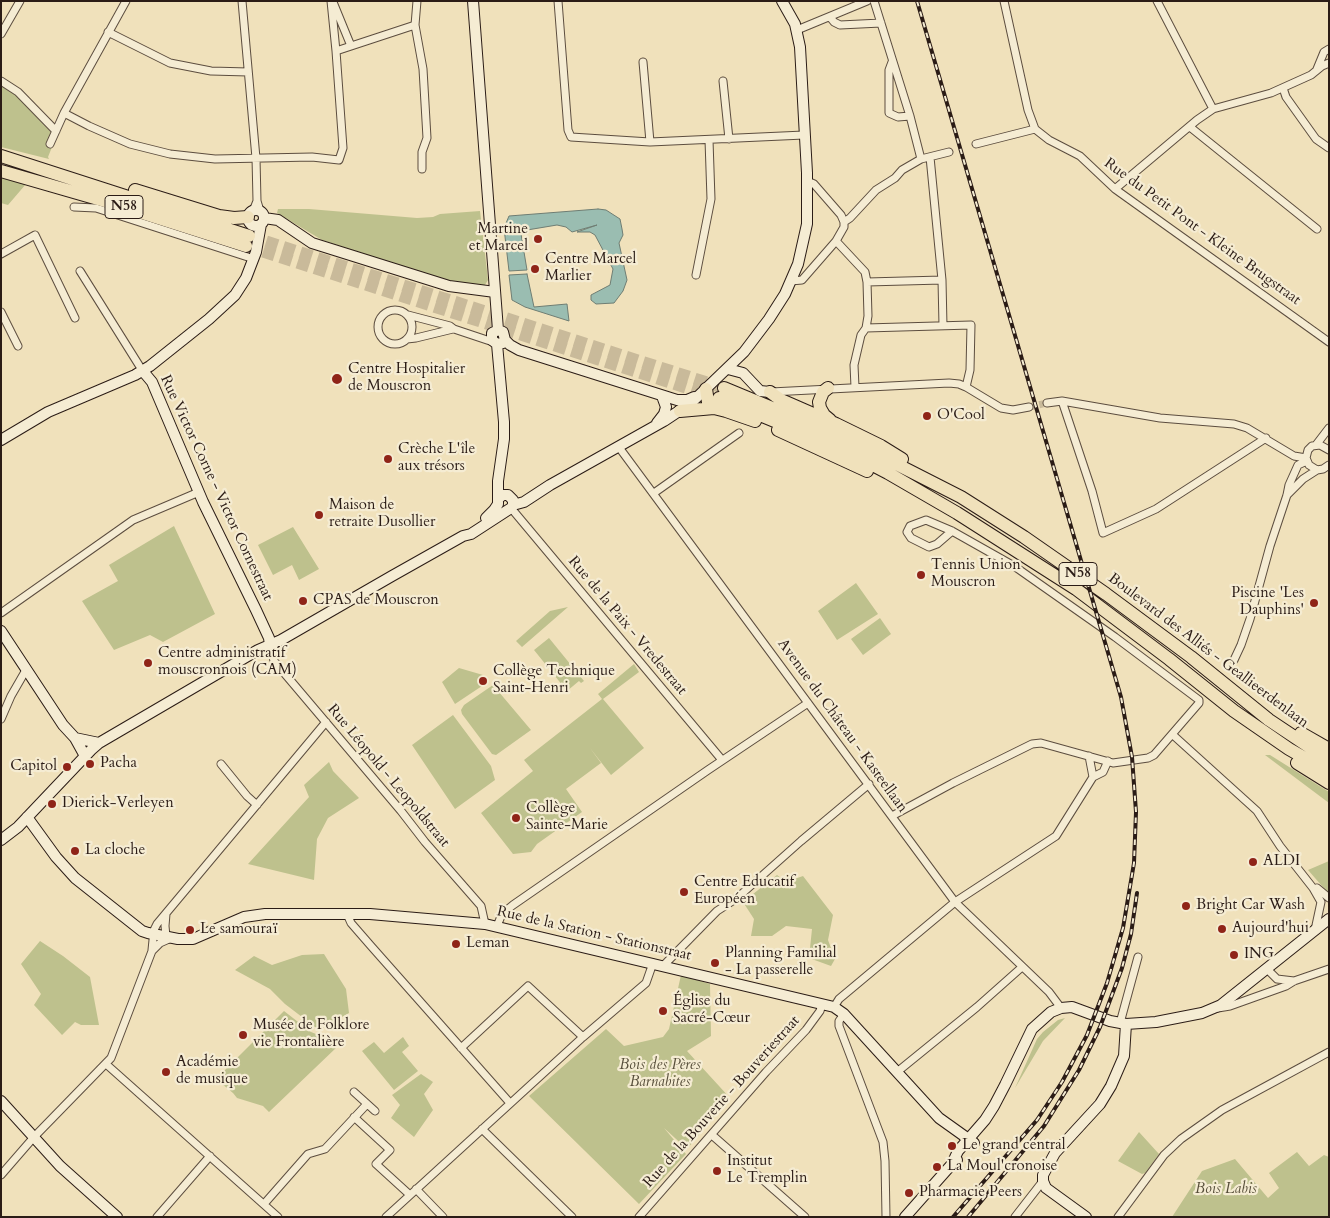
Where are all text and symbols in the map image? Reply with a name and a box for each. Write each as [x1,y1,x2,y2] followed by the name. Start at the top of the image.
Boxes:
[1100,155,1304,309] street label: Rue du Petit Pont - Kleine Brugstraat
[105,196,143,218] road number: N58
[469,221,528,256] place label: Martine et Marcel
[532,233,544,245] marker: Martine et Marcel
[545,251,636,286] place label: Centre Marcel Marlier
[529,263,541,275] marker: Centre Marcel Marlier
[348,361,465,396] place label: Centre Hospitalier de Mouscron
[156,372,276,604] street label: Rue Victor Corne - Victor Cornestraat
[330,372,344,386] marker: Centre Hospitalier de Mouscron
[937,407,985,425] place label: O'Cool
[921,410,933,422] marker: O'Cool
[398,441,475,476] place label: Crèche L'île aux trésors
[382,453,394,465] marker: Crèche L'île aux trésors
[329,497,435,532] place label: Maison de retraite Dusollier
[313,509,325,521] marker: Maison de retraite Dusollier
[564,553,690,699] street label: Rue de la Paix - Vredestraat
[931,557,1021,592] place label: Tennis Union Mouscron
[1059,562,1097,586] road number: N58
[915,569,927,581] marker: Tennis Union Mouscron
[1104,570,1312,732] street label: Boulevard des Alliés - Geallieerdenlaan
[1231,585,1304,620] place label: Piscine 'Les Dauphins'
[313,592,439,610] place label: CPAS de Mouscron
[297,595,309,607] marker: CPAS de Mouscron
[1308,597,1320,609] marker: Piscine 'Les Dauphins'
[773,636,911,816] street label: Avenue du Château - Kasteellaan
[158,645,297,680] place label: Centre administratif mouscronnois (CAM)
[142,657,154,669] marker: Centre administratif mouscronnois (CAM)
[493,663,615,698] place label: Collège Technique Saint-Henri
[477,675,489,687] marker: Collège Technique Saint-Henri
[323,701,453,851] street label: Rue Léopold - Leopoldstraat
[100,755,137,773] place label: Pacha
[10,758,57,776] place label: Capitol
[84,758,96,770] marker: Pacha
[61,761,73,773] marker: Capitol
[62,795,174,813] place label: Dierick-Verleyen
[46,798,58,810] marker: Dierick-Verleyen
[526,800,608,835] place label: Collège Sainte-Marie
[510,812,522,824] marker: Collège Sainte-Marie
[85,842,145,860] place label: La cloche
[69,845,81,857] marker: La cloche
[1263,853,1300,871] place label: ALDI
[1247,856,1259,868] marker: ALDI
[694,874,794,909] place label: Centre Educatif Européen
[678,886,690,898] marker: Centre Educatif Européen
[1196,897,1305,915] place label: Bright Car Wash
[1180,900,1192,912] marker: Bright Car Wash
[495,903,693,965] street label: Rue de la Station - Stationstraat
[1232,920,1309,938] place label: Aujourd'hui
[200,921,277,939] place label: Le samouraï
[1216,923,1228,935] marker: Aujourd'hui
[184,924,196,936] marker: Le samouraï
[466,935,510,953] place label: Leman
[450,938,462,950] marker: Leman
[725,945,837,980] place label: Planning Familial - La passerelle
[1244,946,1274,964] place label: ING
[1228,949,1240,961] marker: ING
[709,957,721,969] marker: Planning Familial - La passerelle
[673,993,750,1028] place label: Église du Sacré-Cœur
[657,1005,669,1017] marker: Église du Sacré-Cœur
[640,1012,804,1192] street label: Rue de la Bouverie - Bouveriestraat
[253,1017,370,1052] place label: Musée de Folklore vie Frontalière
[237,1029,249,1041] marker: Musée de Folklore vie Frontalière
[176,1054,248,1089] place label: Académie de musique
[619,1057,701,1092] park label: Bois des Pères Barnabites
[160,1066,172,1078] marker: Académie de musique
[962,1137,1065,1155] place label: Le grand central
[946,1140,958,1152] marker: Le grand central
[727,1153,807,1188] place label: Institut Le Tremplin
[947,1158,1057,1176] place label: La Moul'cronoise
[931,1161,943,1173] marker: La Moul'cronoise
[711,1165,723,1177] marker: Institut Le Tremplin
[1195,1181,1257,1199] park label: Bois Labis
[919,1184,1022,1202] place label: Pharmacie Peers
[903,1187,915,1199] marker: Pharmacie Peers

